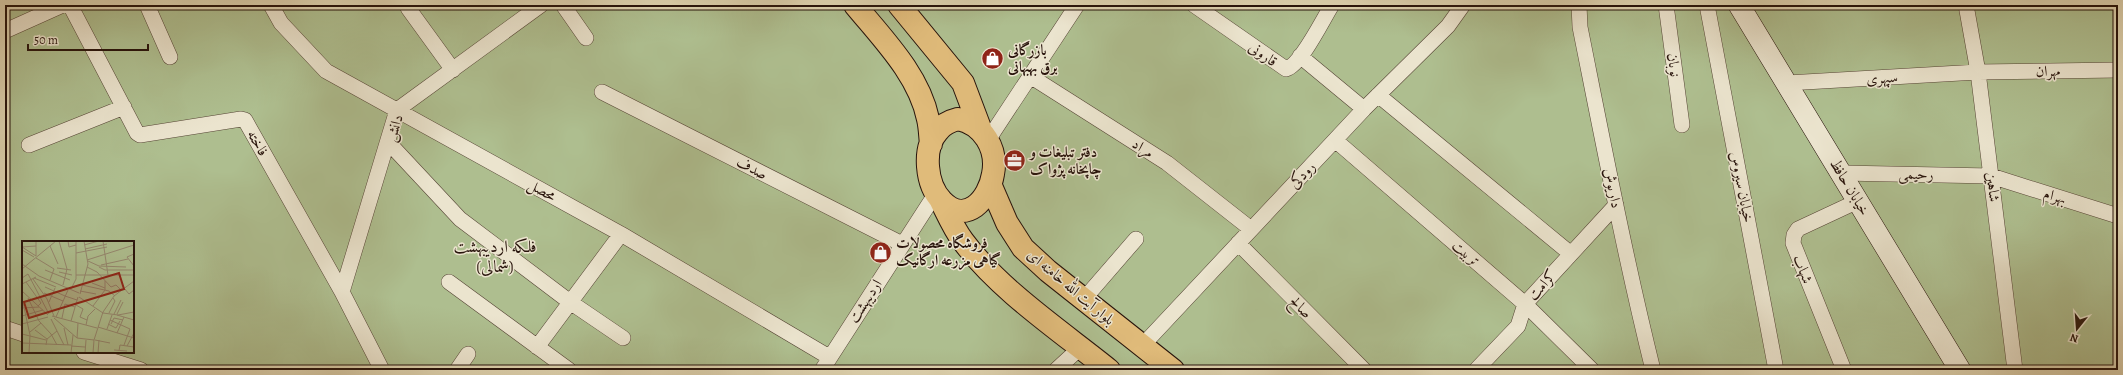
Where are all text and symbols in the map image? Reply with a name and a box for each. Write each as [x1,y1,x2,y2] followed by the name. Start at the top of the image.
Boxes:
[28,26,148,52] scale bar
[34,32,58,48] text: 50 m
[1245,37,1281,71] street label: قارونی
[1007,40,1058,77] place label: بازرگانی برق بهبهانی
[980,46,1006,72] shop icon: بازرگانی برق بهبهانی
[1662,52,1686,78] street label: نوبان
[2035,61,2061,81] street label: مهران
[1865,67,1899,89] street label: سپهری
[380,112,408,144] street label: دانش
[243,126,273,160] street label: فاخته
[1128,134,1158,163] street label: مراد
[1028,142,1101,180] place label: دفتر تبلیغات و چاپخانه پژواک
[1001,148,1027,174] office icon: دفتر تبلیغات و چاپخانه پژواک
[1725,150,1759,224] street label: خیابان سیروس
[733,152,771,184] street label: صدف
[1825,155,1875,219] street label: خیابان حافظ
[1284,157,1320,193] street label: رودکی
[1898,164,1934,185] street label: رحیمی
[1599,166,1627,210] street label: داریوش
[1981,171,2005,203] street label: شاهین
[524,174,560,207] street label: محصل
[2040,183,2069,212] street label: بهرام
[896,233,1001,270] place label: فروشگاه محصولات گیاهی مزرعه ارگانیک
[454,235,537,278] district label: فلکه اردیبهشت (شمالی)
[1448,235,1484,271] street label: تربیت
[868,239,894,265] shop icon: فروشگاه محصولات گیاهی مزرعه ارگانیک
[22,241,134,353] inset map
[1023,243,1120,330] street label: بلوار آیت الله خامنه ای
[1788,252,1818,286] street label: شهاب
[1523,265,1561,305] street label: کرامت
[844,275,886,327] street label: اردیبهشت
[1282,291,1317,326] street label: صالح
[2057,309,2097,349] north arrow
[2068,330,2080,346] text: N

